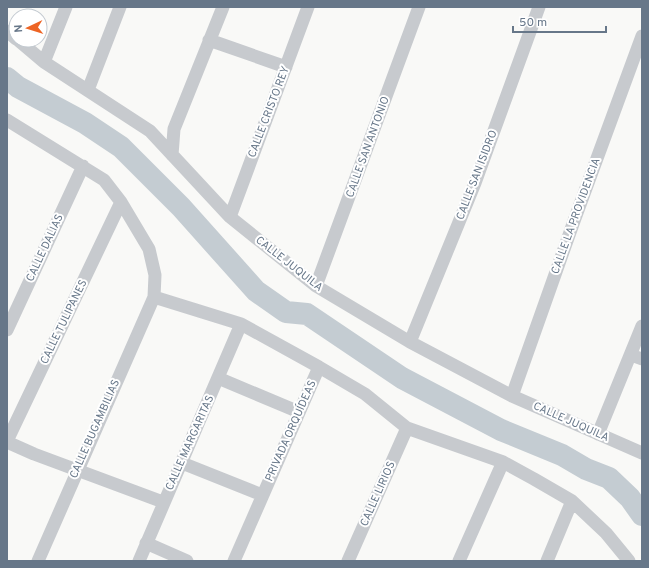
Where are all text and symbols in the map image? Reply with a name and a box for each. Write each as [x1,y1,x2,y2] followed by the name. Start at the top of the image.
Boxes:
[8,8,48,48] north arrow
[513,8,606,34] scale bar
[519,15,547,31] text: 50 m
[12,24,26,33] text: N
[245,64,293,160] street label: CALLE CRISTO REY
[343,94,393,200] street label: CALLE SAN ANTONIO
[453,128,501,222] street label: CALLE SAN ISIDRO
[548,156,604,276] street label: CALLE LA PROVIDENCIA
[23,212,67,284] street label: CALLE DALIAS
[252,233,326,295] street label: CALLE JUQUILA
[37,277,91,367] street label: CALLE TULIPANES
[67,377,123,481] street label: CALLE BUGAMBILIAS
[261,378,320,484] street label: PRIVADA ORQUÍDEAS
[163,393,217,493] street label: CALLE MARGARITAS
[531,399,611,445] street label: CALLE JUQUILA
[357,459,399,529] street label: CALLE LIRIOS

